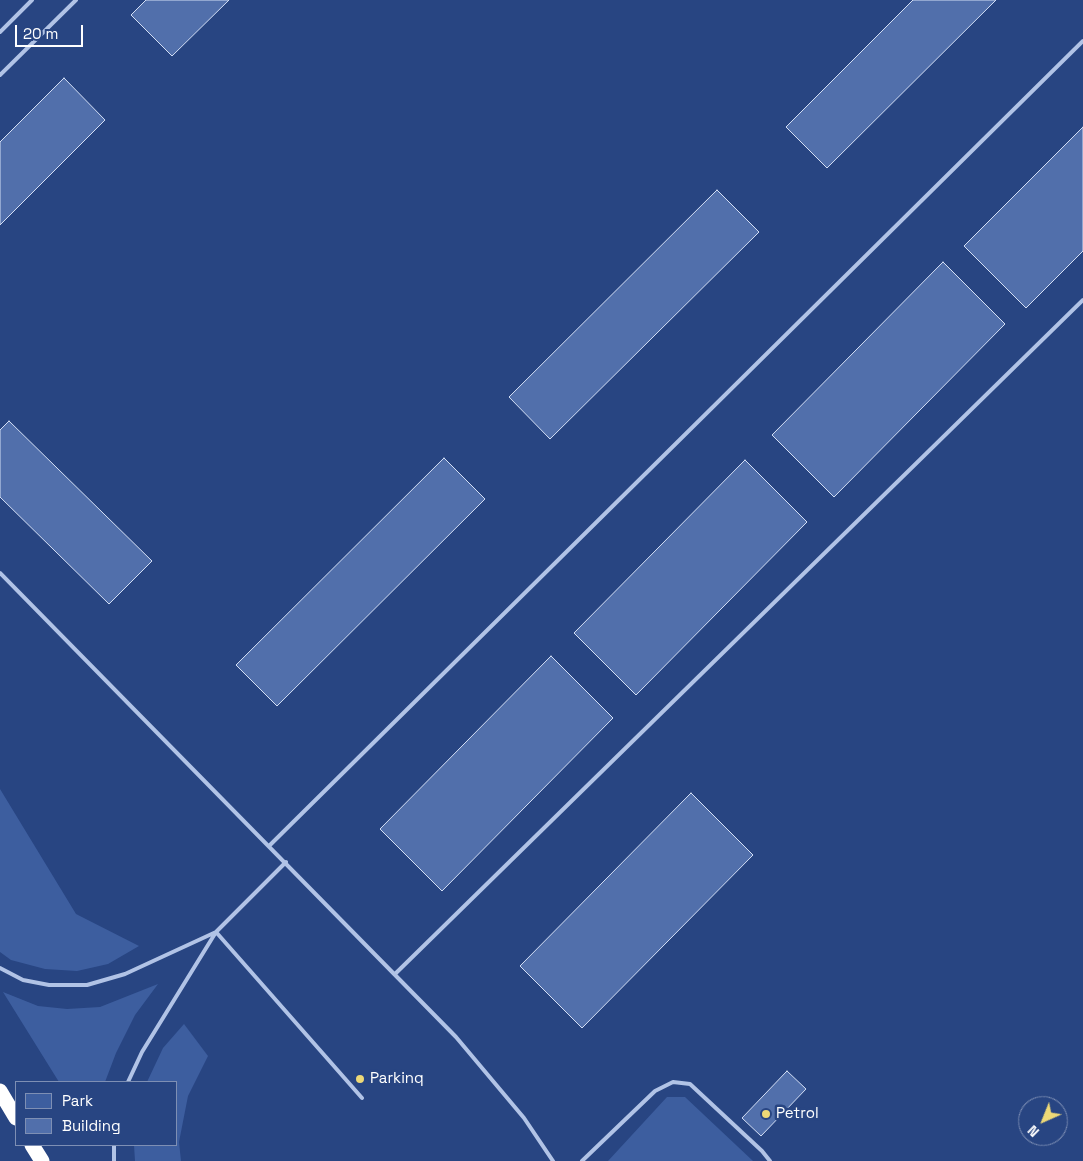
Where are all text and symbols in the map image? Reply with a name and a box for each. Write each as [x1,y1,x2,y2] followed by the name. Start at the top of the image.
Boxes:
[18,15,85,47] scale bar
[23,24,58,43] text: 20 m
[370,1070,424,1088] place label: Parkinq
[354,1073,366,1085] marker: Parkinq
[15,1081,178,1146] legend
[62,1091,93,1110] text: Park
[1018,1096,1068,1146] north arrow
[776,1105,819,1123] place label: Petrol
[760,1108,772,1120] marker: Petrol
[62,1116,121,1135] text: Building
[1024,1121,1043,1141] text: N

